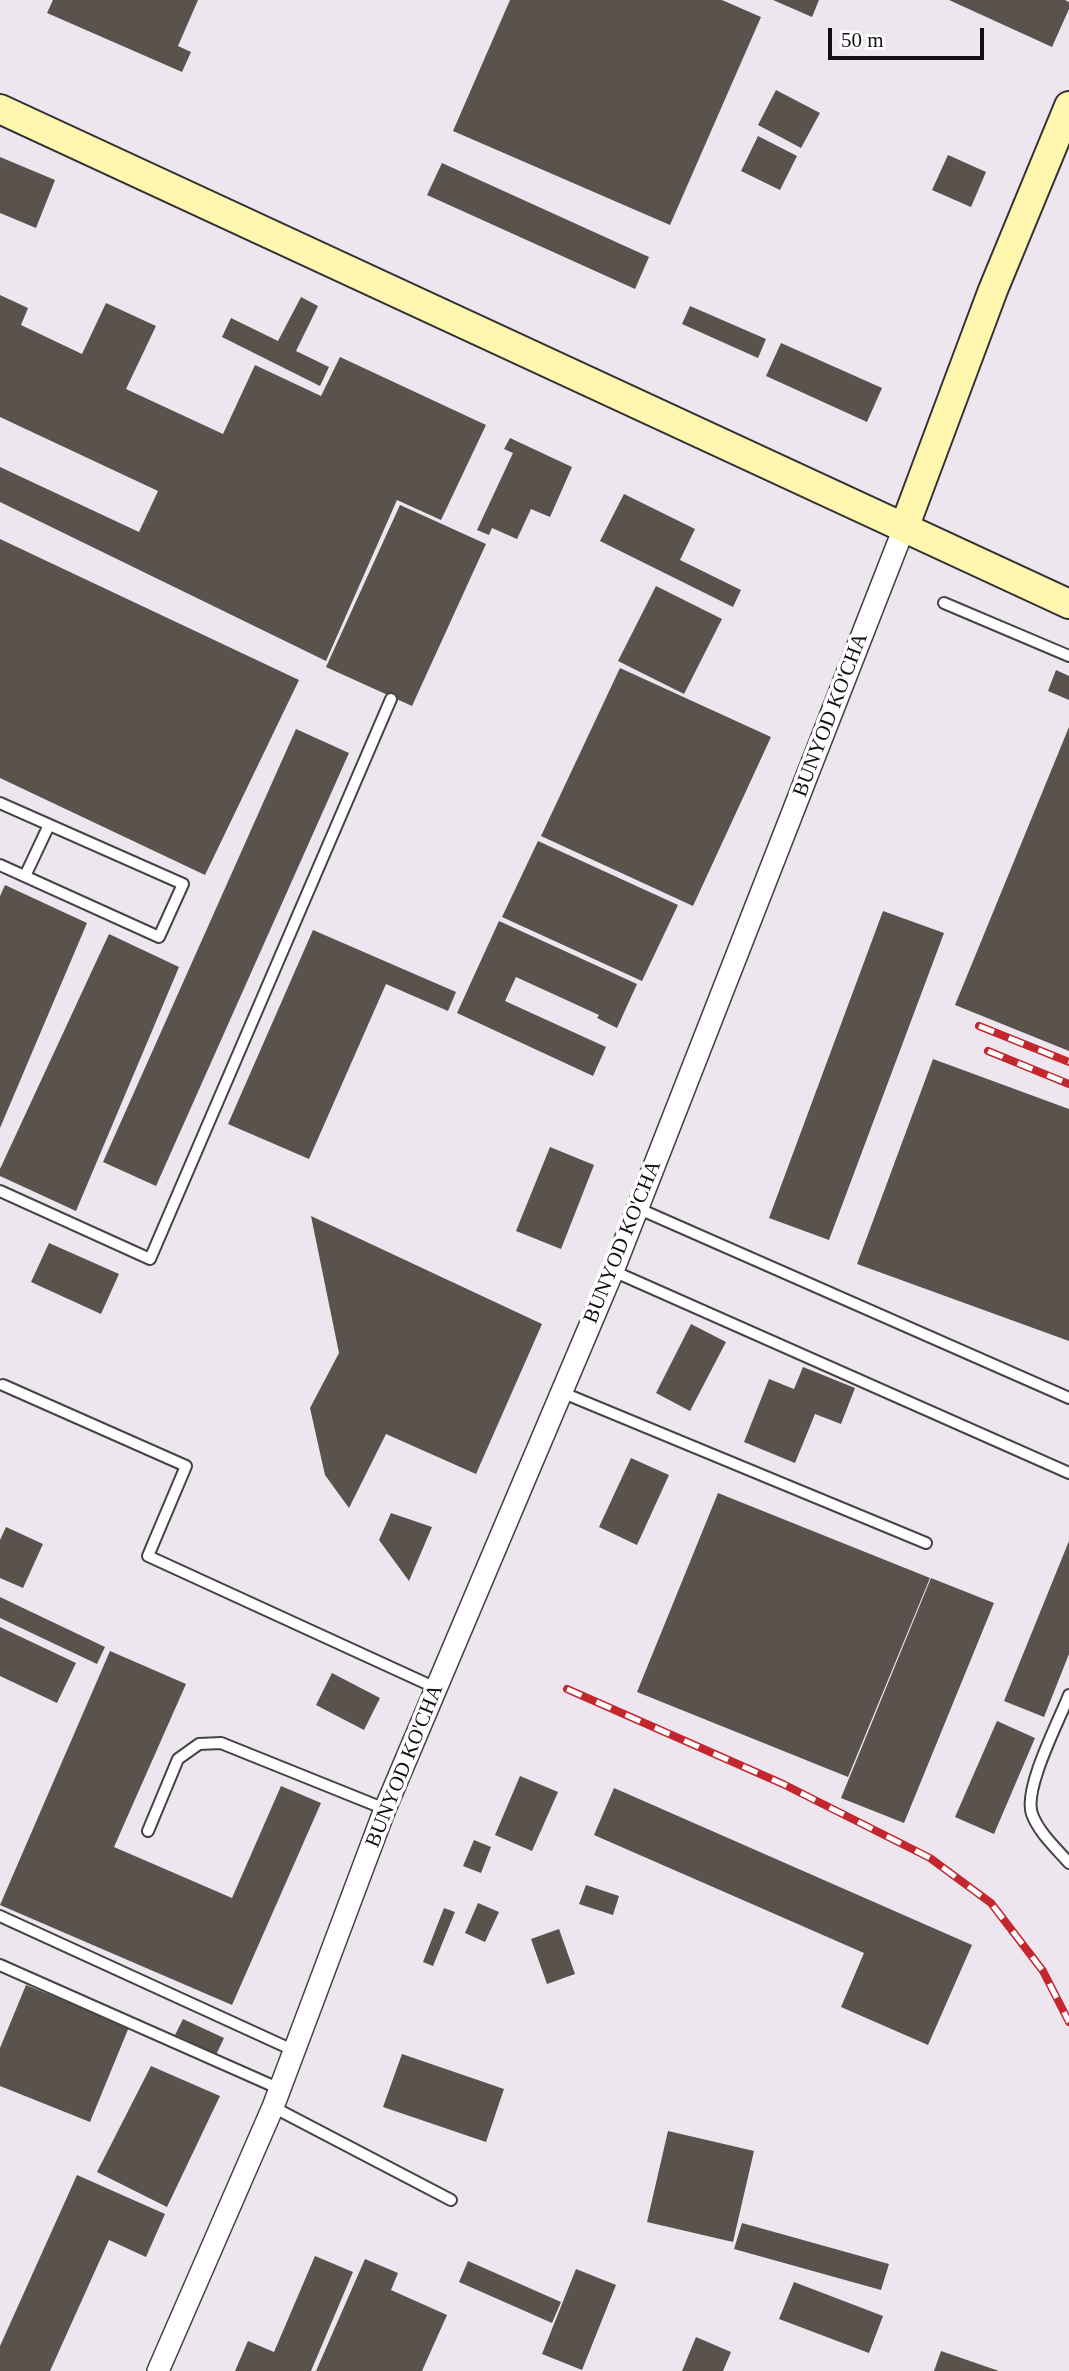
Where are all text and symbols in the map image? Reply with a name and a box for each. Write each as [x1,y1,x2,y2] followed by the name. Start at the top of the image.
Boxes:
[831,14,987,58] scale bar
[841,28,884,52] text: 50 m
[788,629,874,801] street label: BUNYOD KO'CHA
[579,1157,667,1327] street label: BUNYOD KO'CHA
[361,1681,449,1851] street label: BUNYOD KO'CHA

